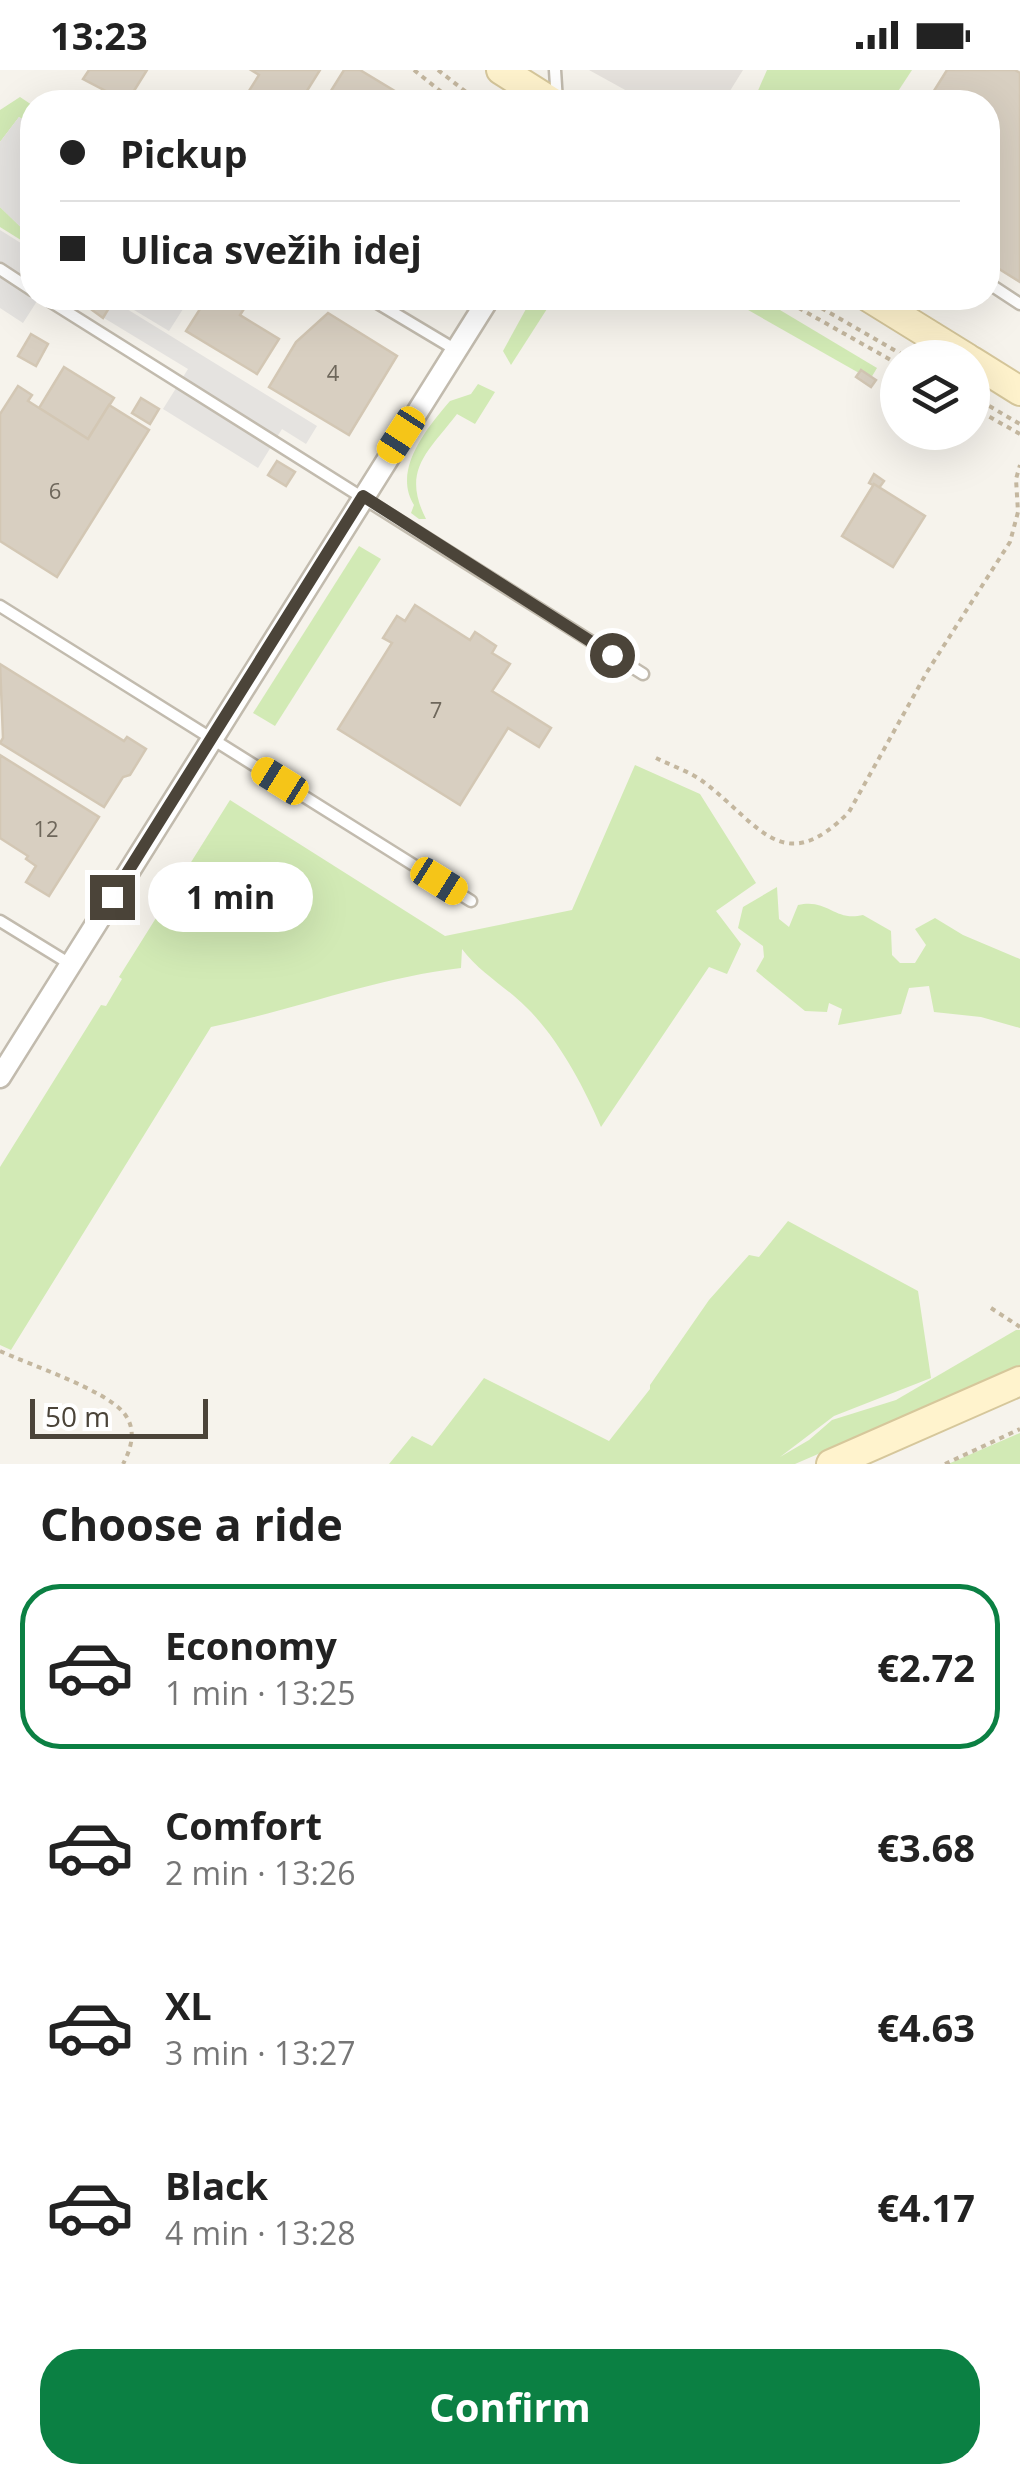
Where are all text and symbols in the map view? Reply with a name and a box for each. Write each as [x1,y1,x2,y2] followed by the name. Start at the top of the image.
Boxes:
[50,9,148,61] text: 13:23
[120,127,248,179] text: Pickup
[120,223,422,275] text: Ulica svežih idej
[880,340,990,450] map controls
[880,340,990,450] button: layers
[327,357,340,387] house number: 4
[372,402,430,468] car
[49,475,61,505] house number: 6
[590,633,635,678] route start
[430,694,442,724] house number: 7
[247,752,313,810] car
[33,813,59,843] house number: 12
[406,852,472,910] car
[147,862,312,932] callout: 1 min
[90,875,135,920] route end
[186,875,275,918] text: 1 min
[30,1394,208,1438] scale bar
[45,1397,110,1435] text: 50 m
[40,1493,343,1554] text: Choose a ride
[165,1619,337,1671] text: Economy
[45,1622,135,1712] icon: car
[877,1641,975,1693] text: €2.72
[165,1671,356,1714] text: 1 min · 13:25
[165,1799,322,1851] text: Comfort
[45,1802,135,1892] icon: car
[877,1821,975,1873] text: €3.68
[165,1851,356,1894] text: 2 min · 13:26
[165,1979,212,2031] text: XL
[45,1982,135,2072] icon: car
[877,2001,975,2053] text: €4.63
[165,2031,356,2074] text: 3 min · 13:27
[165,2159,268,2211] text: Black
[45,2162,135,2252] icon: car
[877,2181,975,2233] text: €4.17
[165,2211,356,2254] text: 4 min · 13:28
[40,2349,980,2464] button: Confirm

